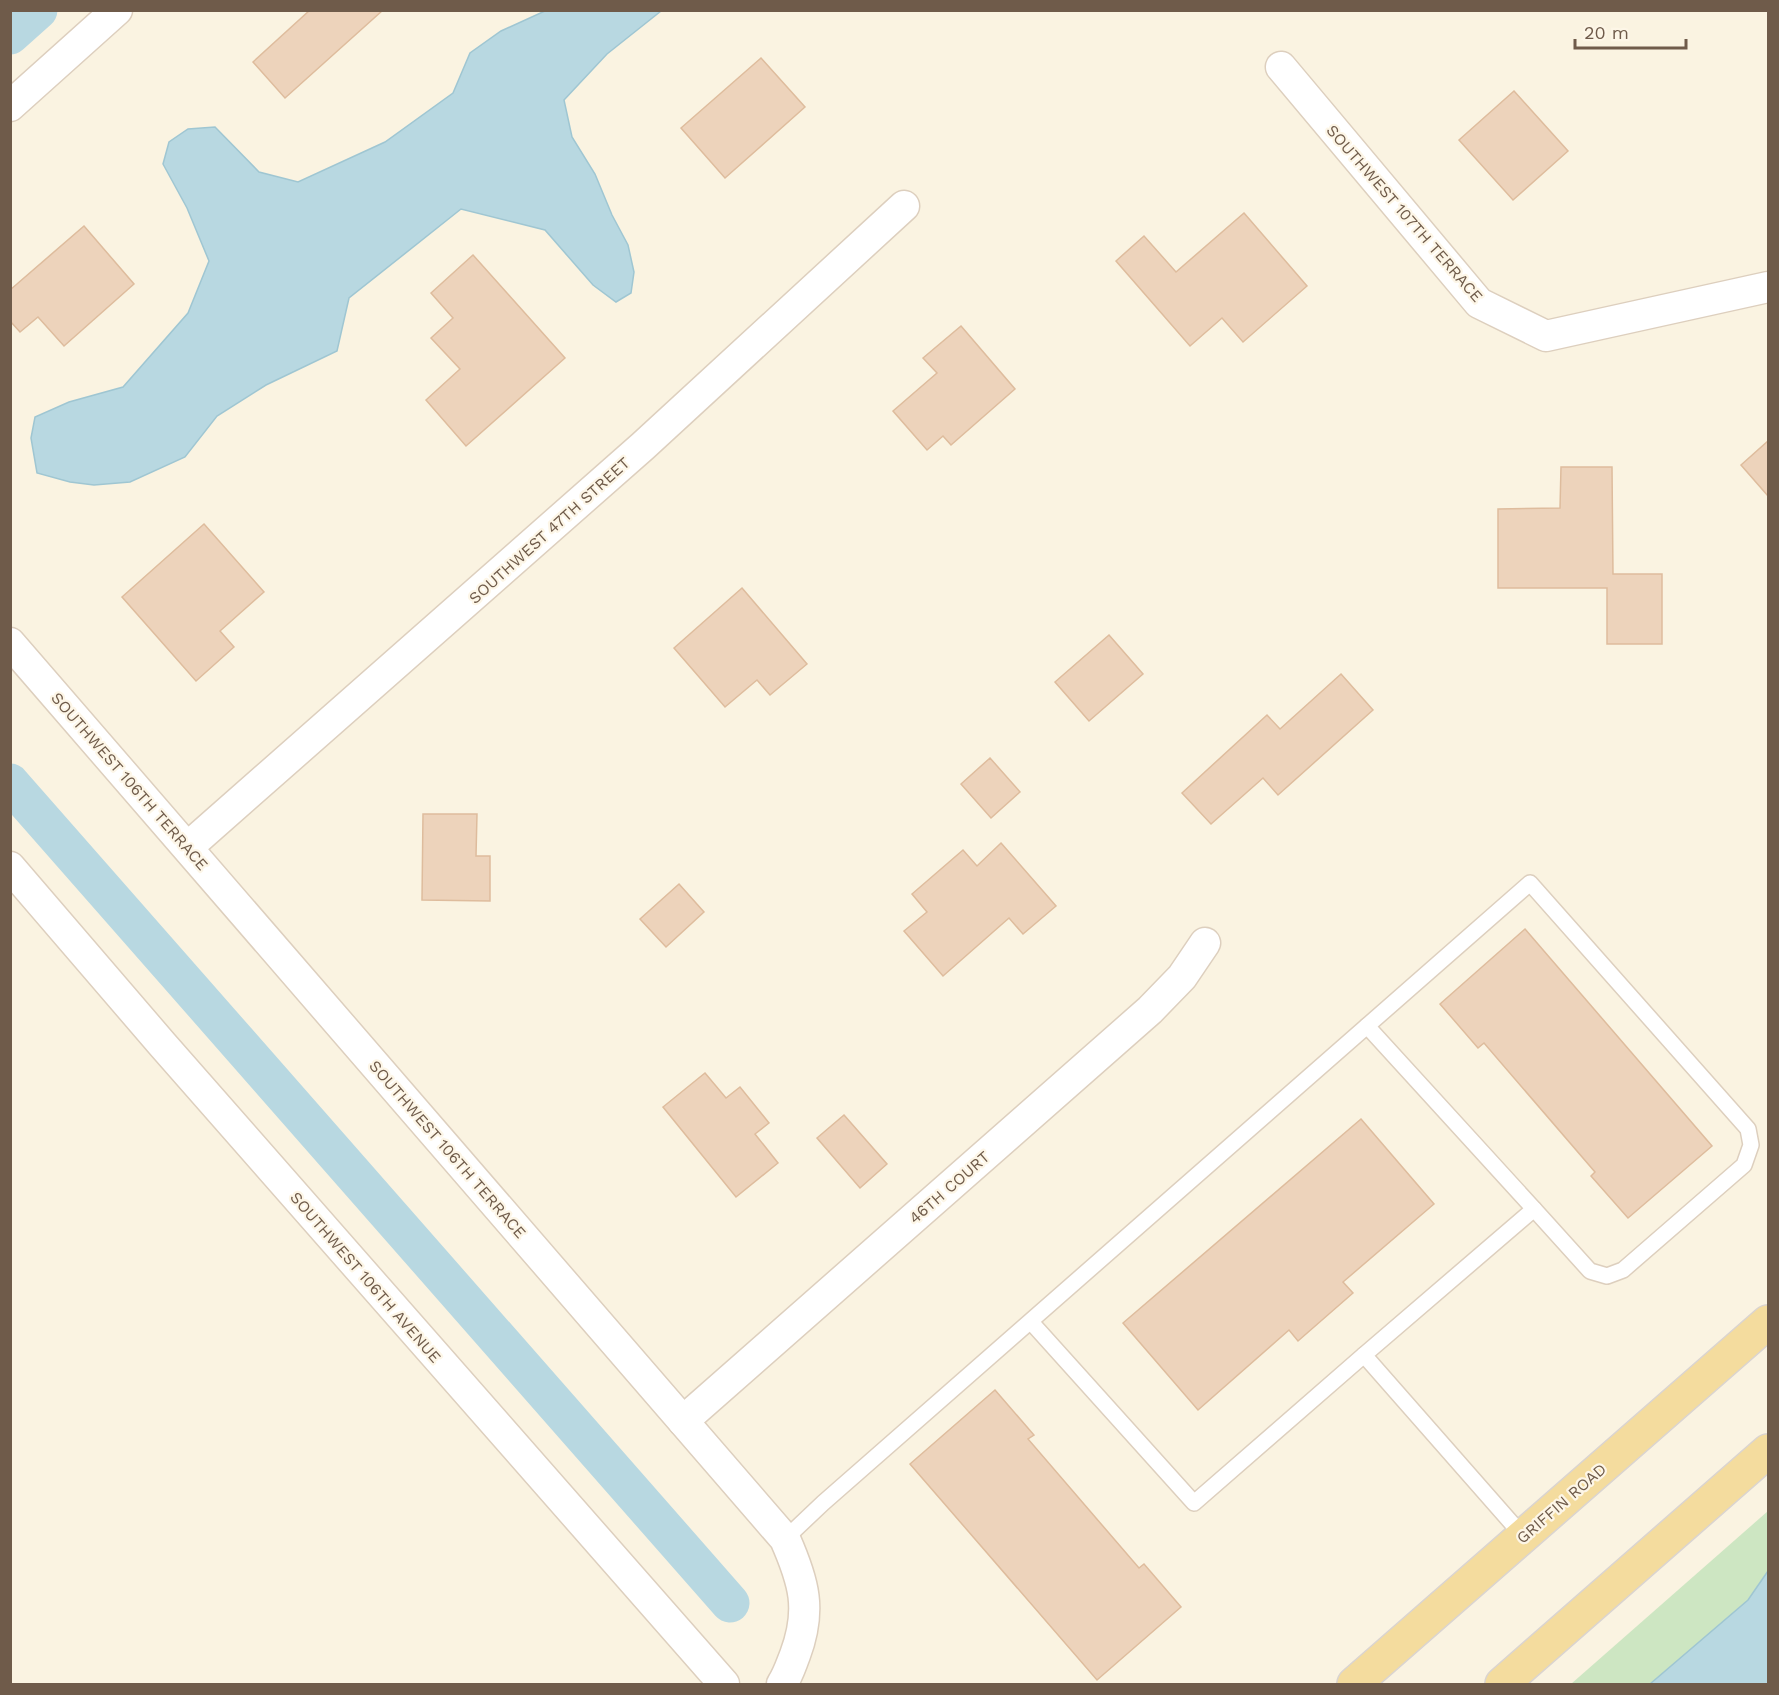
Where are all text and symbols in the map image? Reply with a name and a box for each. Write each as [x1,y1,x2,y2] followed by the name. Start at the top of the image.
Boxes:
[1575,12,1686,50] scale bar
[1584,22,1629,43] text: 20 m
[1322,121,1487,306] street label: SOUTHWEST 107TH TERRACE
[465,453,634,608] street label: SOUTHWEST 47TH STREET
[47,688,212,874] street label: SOUTHWEST 106TH TERRACE
[365,1056,530,1242] street label: SOUTHWEST 106TH TERRACE
[905,1147,994,1228] street label: 46TH COURT
[286,1188,445,1367] street label: SOUTHWEST 106TH AVENUE
[1513,1459,1610,1548] street label: GRIFFIN ROAD

